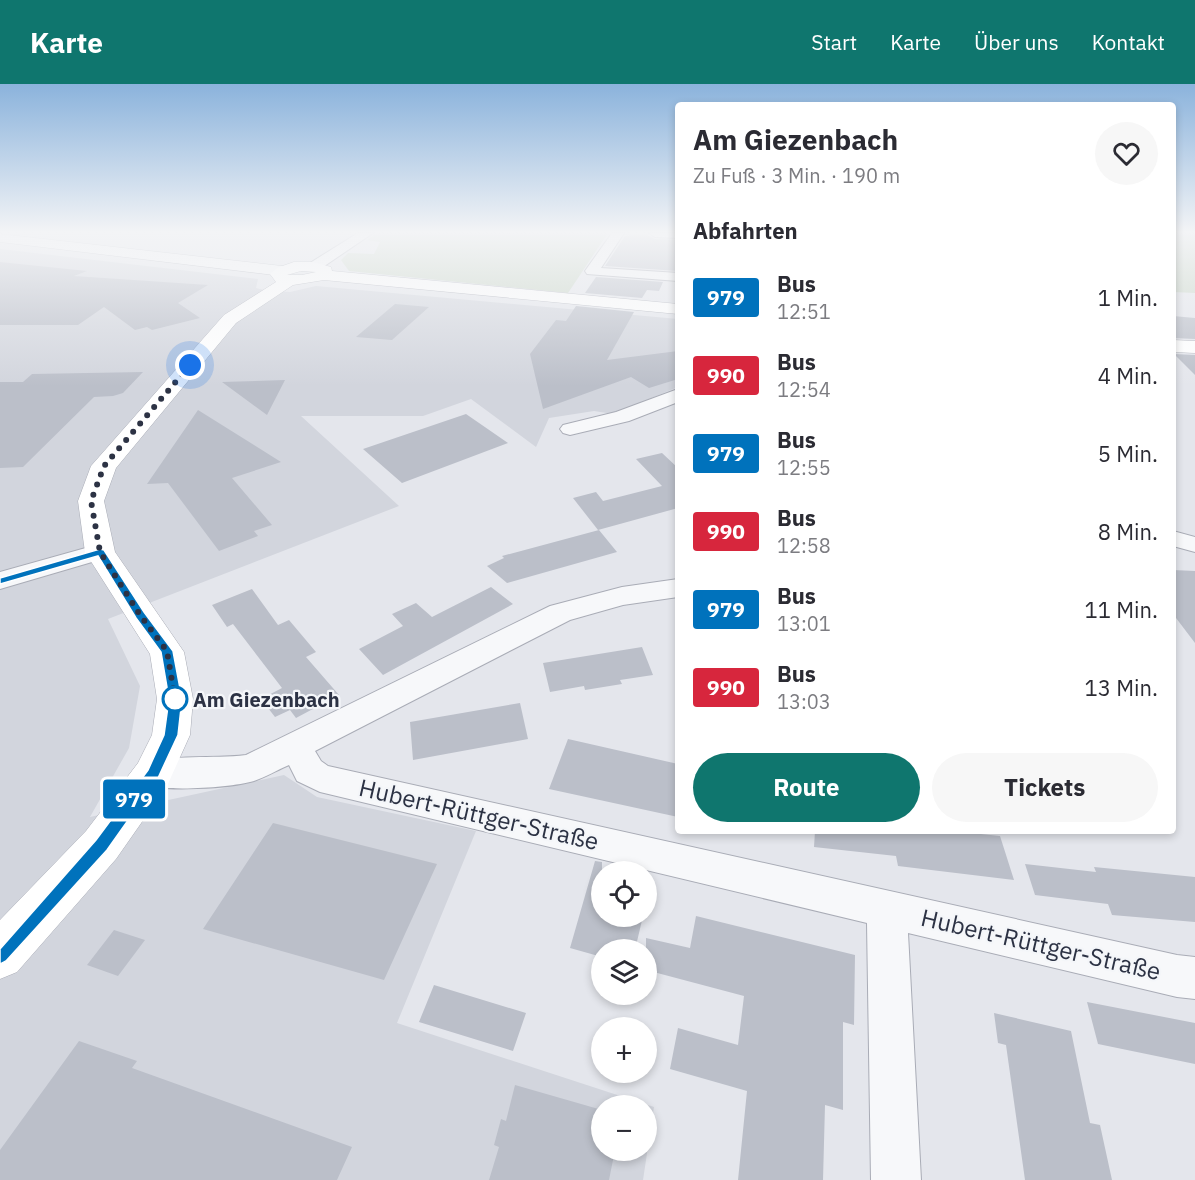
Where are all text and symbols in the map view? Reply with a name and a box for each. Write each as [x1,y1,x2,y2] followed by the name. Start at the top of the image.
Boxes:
[30,24,103,61] text: Karte
[811,28,857,56] text: Start
[890,28,941,56] text: Karte
[974,28,1059,56] text: Über uns
[1092,28,1165,56] text: Kontakt
[693,121,898,158] text: Am Giezenbach
[1095,122,1158,185] button: heart
[693,162,900,189] text: Zu Fuß · 3 Min. · 190 m
[693,216,798,245] text: Abfahrten
[777,269,816,298] text: Bus
[707,283,745,311] text: 979
[1098,283,1158,312] text: 1 Min.
[777,298,831,325] text: 12:51
[777,347,816,376] text: Bus
[175,350,205,380] your location
[707,361,745,389] text: 990
[1098,361,1158,390] text: 4 Min.
[777,376,831,403] text: 12:54
[777,425,816,454] text: Bus
[707,439,745,467] text: 979
[1098,439,1158,468] text: 5 Min.
[777,454,831,481] text: 12:55
[777,503,816,532] text: Bus
[707,517,745,545] text: 990
[1098,517,1158,546] text: 8 Min.
[777,532,831,559] text: 12:58
[777,581,816,610] text: Bus
[707,595,745,623] text: 979
[1085,595,1158,624] text: 11 Min.
[777,610,831,637] text: 13:01
[777,659,816,688] text: Bus
[707,673,745,701] text: 990
[1085,673,1158,702] text: 13 Min.
[162,686,188,712] marker: Am Giezenbach
[193,686,340,713] place label: Am Giezenbach
[777,688,831,715] text: 13:03
[693,753,920,822] button: Route
[932,753,1158,822] button: Tickets
[356,771,602,857] street label: Hubert-Rüttger-Straße
[100,780,168,818] line badge: 979
[115,785,153,813] text: 979
[591,861,657,1161] map controls
[591,861,657,927] button: locate
[918,901,1164,987] street label: Hubert-Rüttger-Straße
[591,939,657,1005] button: layers
[591,1017,657,1083] button: +
[591,1095,657,1161] button: −

